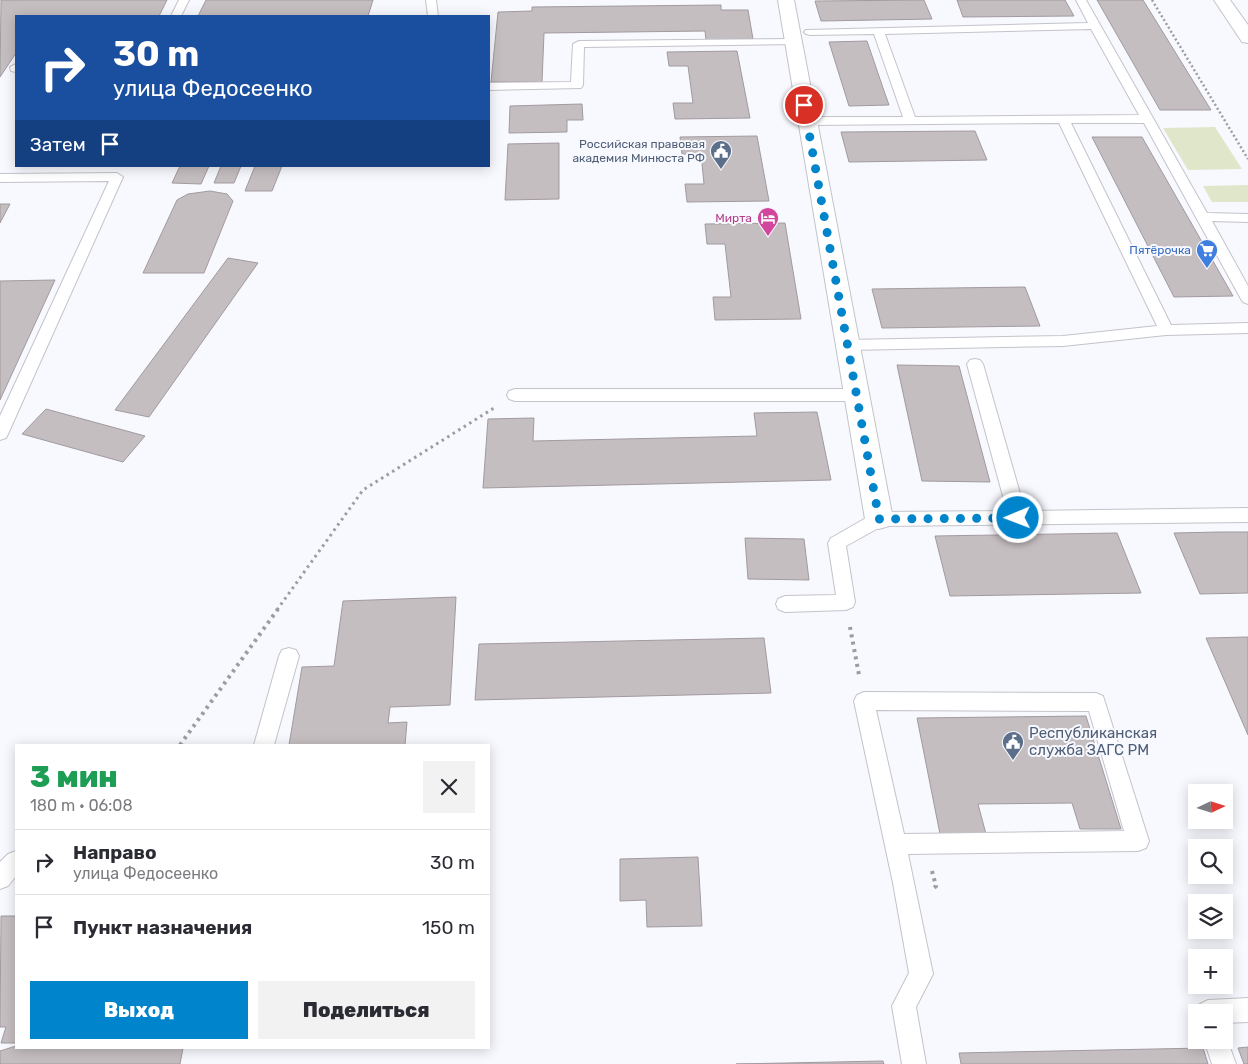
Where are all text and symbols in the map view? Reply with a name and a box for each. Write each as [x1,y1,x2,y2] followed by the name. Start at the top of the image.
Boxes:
[113,33,199,75] text: 30 m
[30,35,95,100] icon: right
[113,75,313,102] text: улица Федосеенко
[783,84,825,126] pin
[790,91,818,119] icon: arrive
[96,130,124,158] icon: arrive
[30,133,86,156] text: Затем
[572,137,705,165] place label: Российская правовая академия Минюста РФ
[709,139,733,170] public building icon: Российская правовая академия Минюста РФ
[756,206,780,237] hotel icon: Мирта
[715,211,752,225] place label: Мирта
[1195,238,1219,269] supermarket icon: Пятёрочка
[1129,243,1191,257] place label: Пятёрочка
[991,491,1043,543] position arrow
[1029,724,1157,759] place label: Республиканская служба ЗАГС РМ
[1001,730,1025,761] public building icon: Республиканская служба ЗАГС РМ
[30,759,118,795] text: 3 мин
[423,761,475,813] button: close
[1188,784,1232,829] north arrow
[1188,784,1233,1049] map controls
[30,796,133,815] text: 180 m · 06:08
[1188,839,1233,884] button: search
[73,841,157,864] text: Направо
[30,848,58,876] icon: right
[430,851,475,874] text: 30 m
[73,864,218,883] text: улица Федосеенко
[1188,894,1233,939] button: layers
[30,913,58,941] icon: arrive
[73,916,252,939] text: Пункт назначения
[422,916,475,939] text: 150 m
[1188,949,1233,994] button: +
[30,981,248,1039] button: Выход
[258,981,475,1039] button: Поделиться
[1188,1004,1233,1049] button: −

